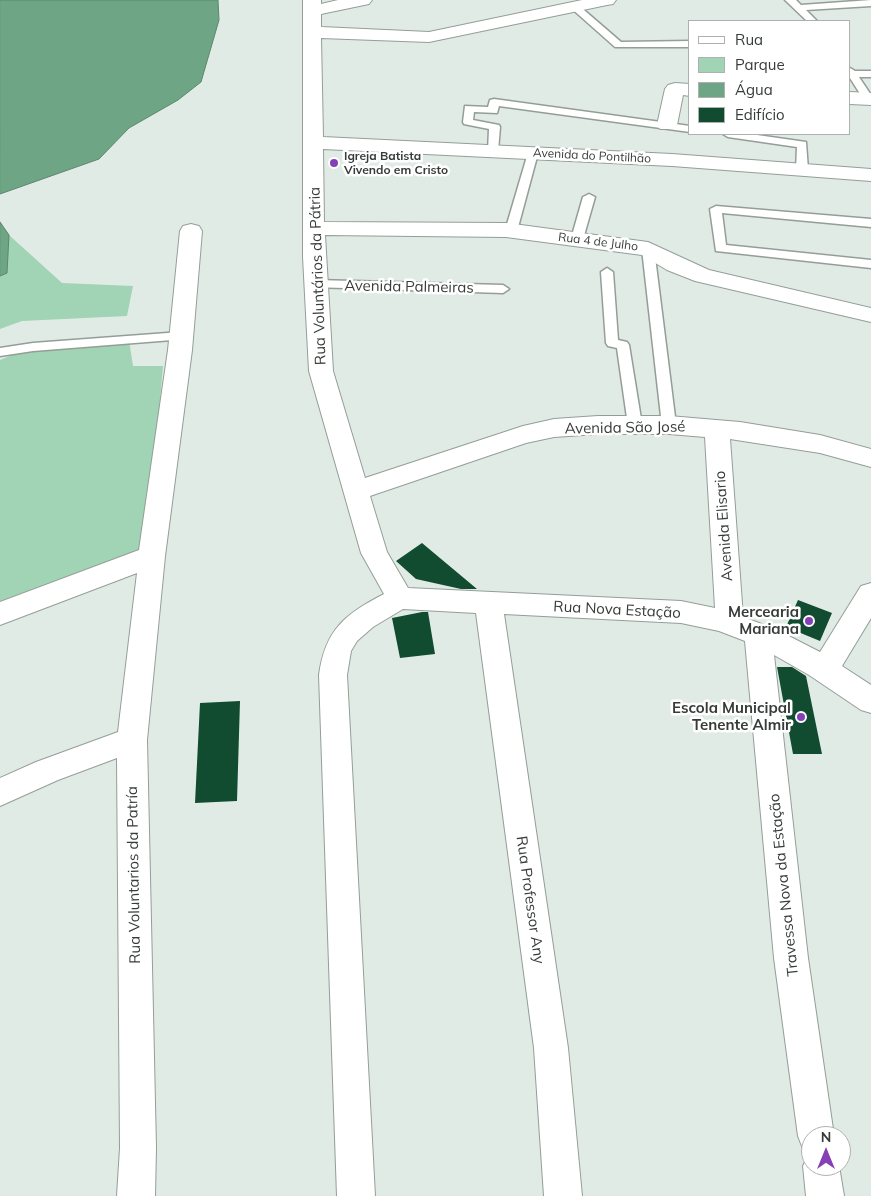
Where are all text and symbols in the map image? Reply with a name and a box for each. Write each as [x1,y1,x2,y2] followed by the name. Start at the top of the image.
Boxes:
[688,20,851,135] legend
[735,30,763,49] text: Rua
[735,55,785,74] text: Parque
[735,80,773,99] text: Água
[735,105,785,124] text: Edifício
[533,146,651,166] street label: Avenida do Pontilhão
[344,149,448,177] place label: Igreja Batista Vivendo em Cristo
[328,157,340,169] marker: Igreja Batista Vivendo em Cristo
[306,187,330,365] street label: Rua Voluntários da Pátria
[557,230,639,254] street label: Rua 4 de Julho
[344,277,474,297] street label: Avenida Palmeiras
[564,418,686,438] street label: Avenida São José
[711,470,737,582] street label: Avenida Elisario
[553,598,681,622] street label: Rua Nova Estação
[728,603,799,638] place label: Mercearia Mariana
[803,615,815,627] marker: Mercearia Mariana
[672,699,791,734] place label: Escola Municipal Tenente Almir
[795,711,807,723] marker: Escola Municipal Tenente Almir
[123,786,145,964] street label: Rua Voluntarios da Patría
[765,793,803,977] street label: Travessa Nova da Estação
[512,835,548,965] street label: Rua Professor Any
[801,1126,851,1176] north arrow
[821,1128,831,1146] text: N

